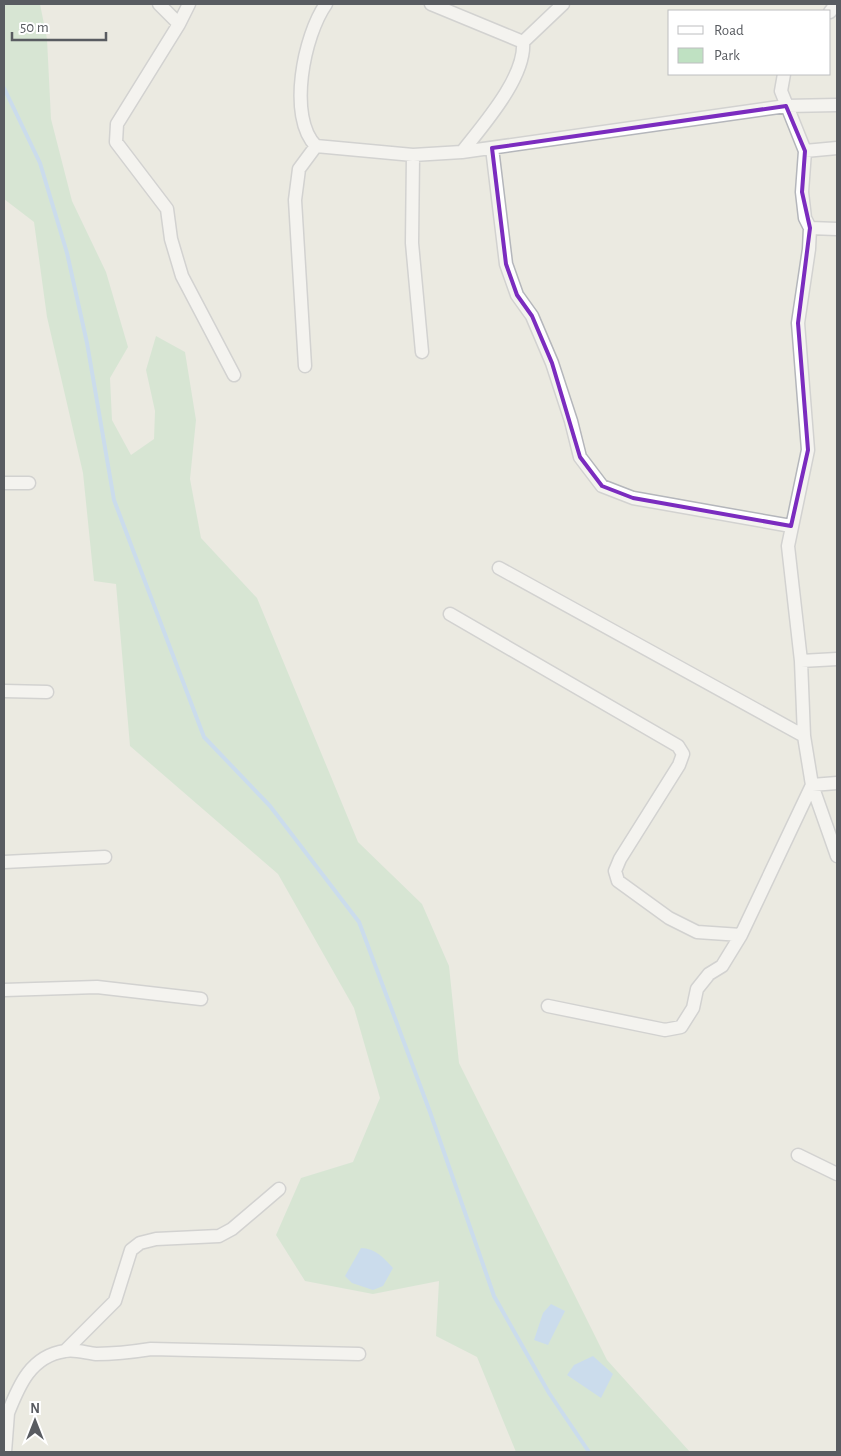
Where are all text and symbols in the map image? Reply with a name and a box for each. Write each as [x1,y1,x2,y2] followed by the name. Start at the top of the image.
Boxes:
[12,10,106,42] scale bar
[668,10,831,75] legend
[20,20,49,35] text: 50 m
[714,23,744,38] text: Road
[714,48,740,63] text: Park
[10,1396,60,1446] north arrow
[30,1402,40,1416] text: N

